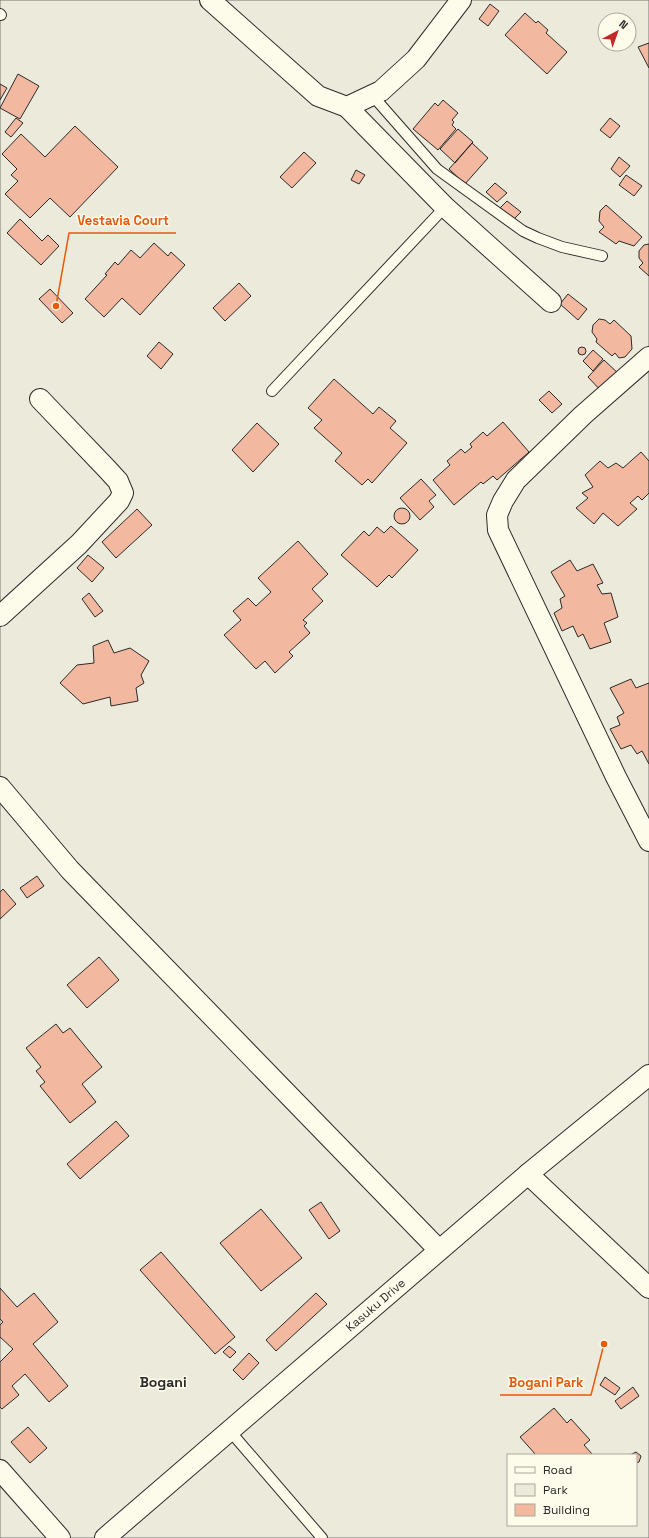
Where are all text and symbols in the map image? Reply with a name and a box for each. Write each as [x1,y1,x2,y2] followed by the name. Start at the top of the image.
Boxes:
[597,12,637,52] north arrow
[616,17,631,32] text: N
[69,208,176,233] callout: Vestavia Court
[77,212,169,229] text: Vestavia Court
[342,1275,409,1335] street label: Kasuku Drive
[500,1370,591,1395] callout: Bogani Park
[139,1373,187,1391] district label: Bogani
[509,1374,584,1391] text: Bogani Park
[507,1454,637,1526] legend
[543,1462,572,1478] text: Road
[543,1482,568,1498] text: Park
[543,1502,590,1518] text: Building

